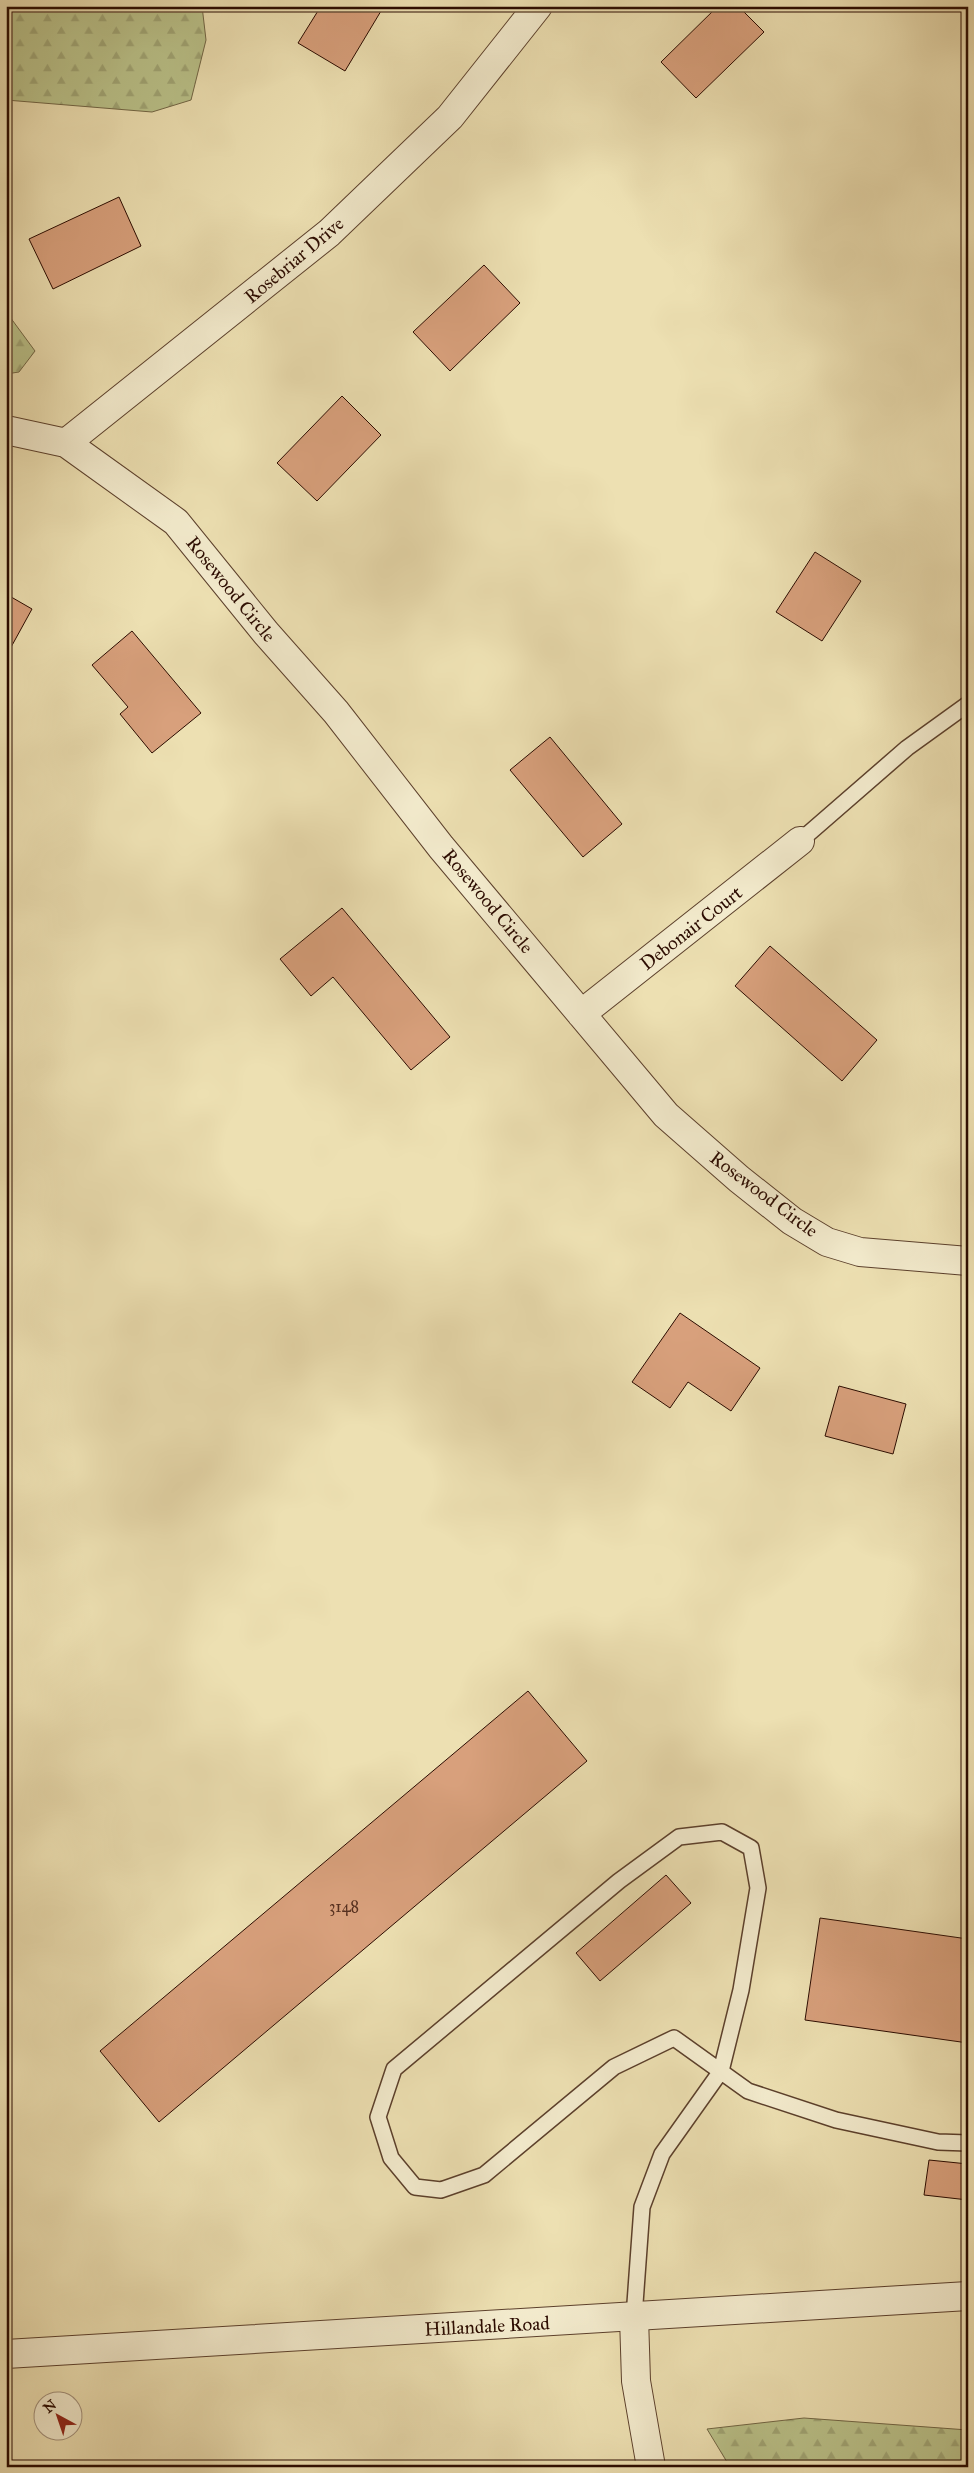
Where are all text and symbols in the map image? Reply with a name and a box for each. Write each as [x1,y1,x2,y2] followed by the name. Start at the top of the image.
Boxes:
[240,212,348,308] street label: Rosebriar Drive
[181,531,281,647] street label: Rosewood Circle
[438,844,538,958] street label: Rosewood Circle
[635,881,747,975] street label: Debonair Court
[705,1146,823,1242] street label: Rosewood Circle
[329,1897,359,1916] house number: 3148
[424,2311,551,2341] street label: Hillandale Road
[32,2390,82,2440] north arrow
[40,2396,60,2417] text: N

